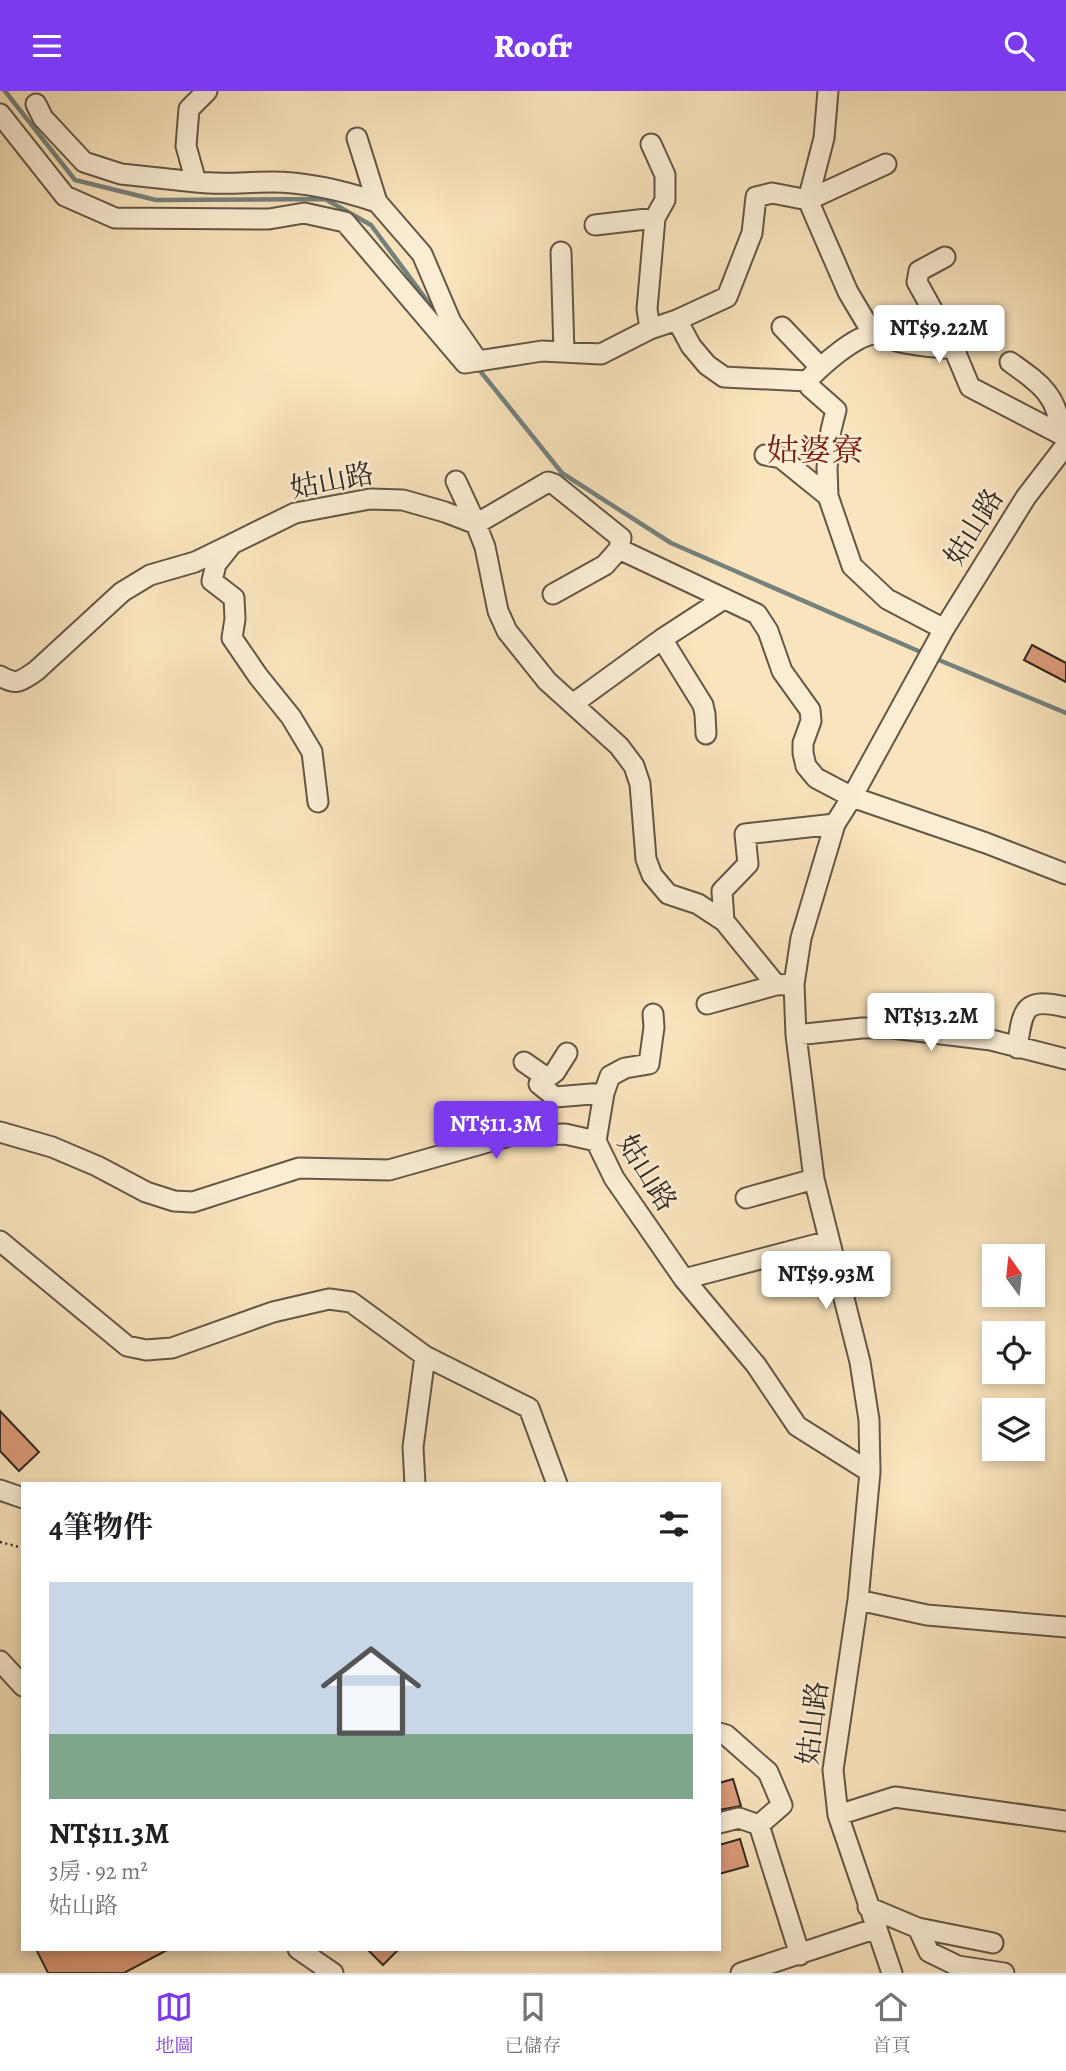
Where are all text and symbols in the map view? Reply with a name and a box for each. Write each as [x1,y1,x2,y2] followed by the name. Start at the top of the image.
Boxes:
[494,24,572,68] text: Roofr
[28,27,66,65] icon: menu
[1000,27,1038,65] icon: search
[867,306,1011,365] pin: NT$9.22M
[890,312,988,343] text: NT$9.22M
[767,428,863,472] district label: 姑婆寮
[287,454,377,508] street label: 姑山路
[936,481,1012,573] street label: 姑山路
[859,993,1003,1053] pin: NT$13.2M
[883,1000,979,1031] text: NT$13.2M
[424,1101,568,1161] pin: NT$11.3M
[450,1108,542,1139] text: NT$11.3M
[609,1127,685,1219] street label: 姑山路
[982,1244,1045,1307] north arrow
[982,1244,1045,1461] map controls
[754,1251,898,1311] pin: NT$9.93M
[777,1258,875,1289] text: NT$9.93M
[982,1321,1045,1384] button: locate
[982,1398,1045,1461] button: layers
[655,1505,693,1543] icon: filters
[49,1507,153,1547] text: 4筆物件
[308,1628,434,1754] icon: home
[789,1679,837,1767] street label: 姑山路
[49,1813,169,1853] text: NT$11.3M
[49,1856,148,1887] text: 3房 · 92 m²
[49,1890,118,1921] text: 姑山路
[155,1988,194,2059] tab: 地圖
[504,1988,562,2059] tab: 已儲存
[872,1988,911,2059] tab: 首頁

